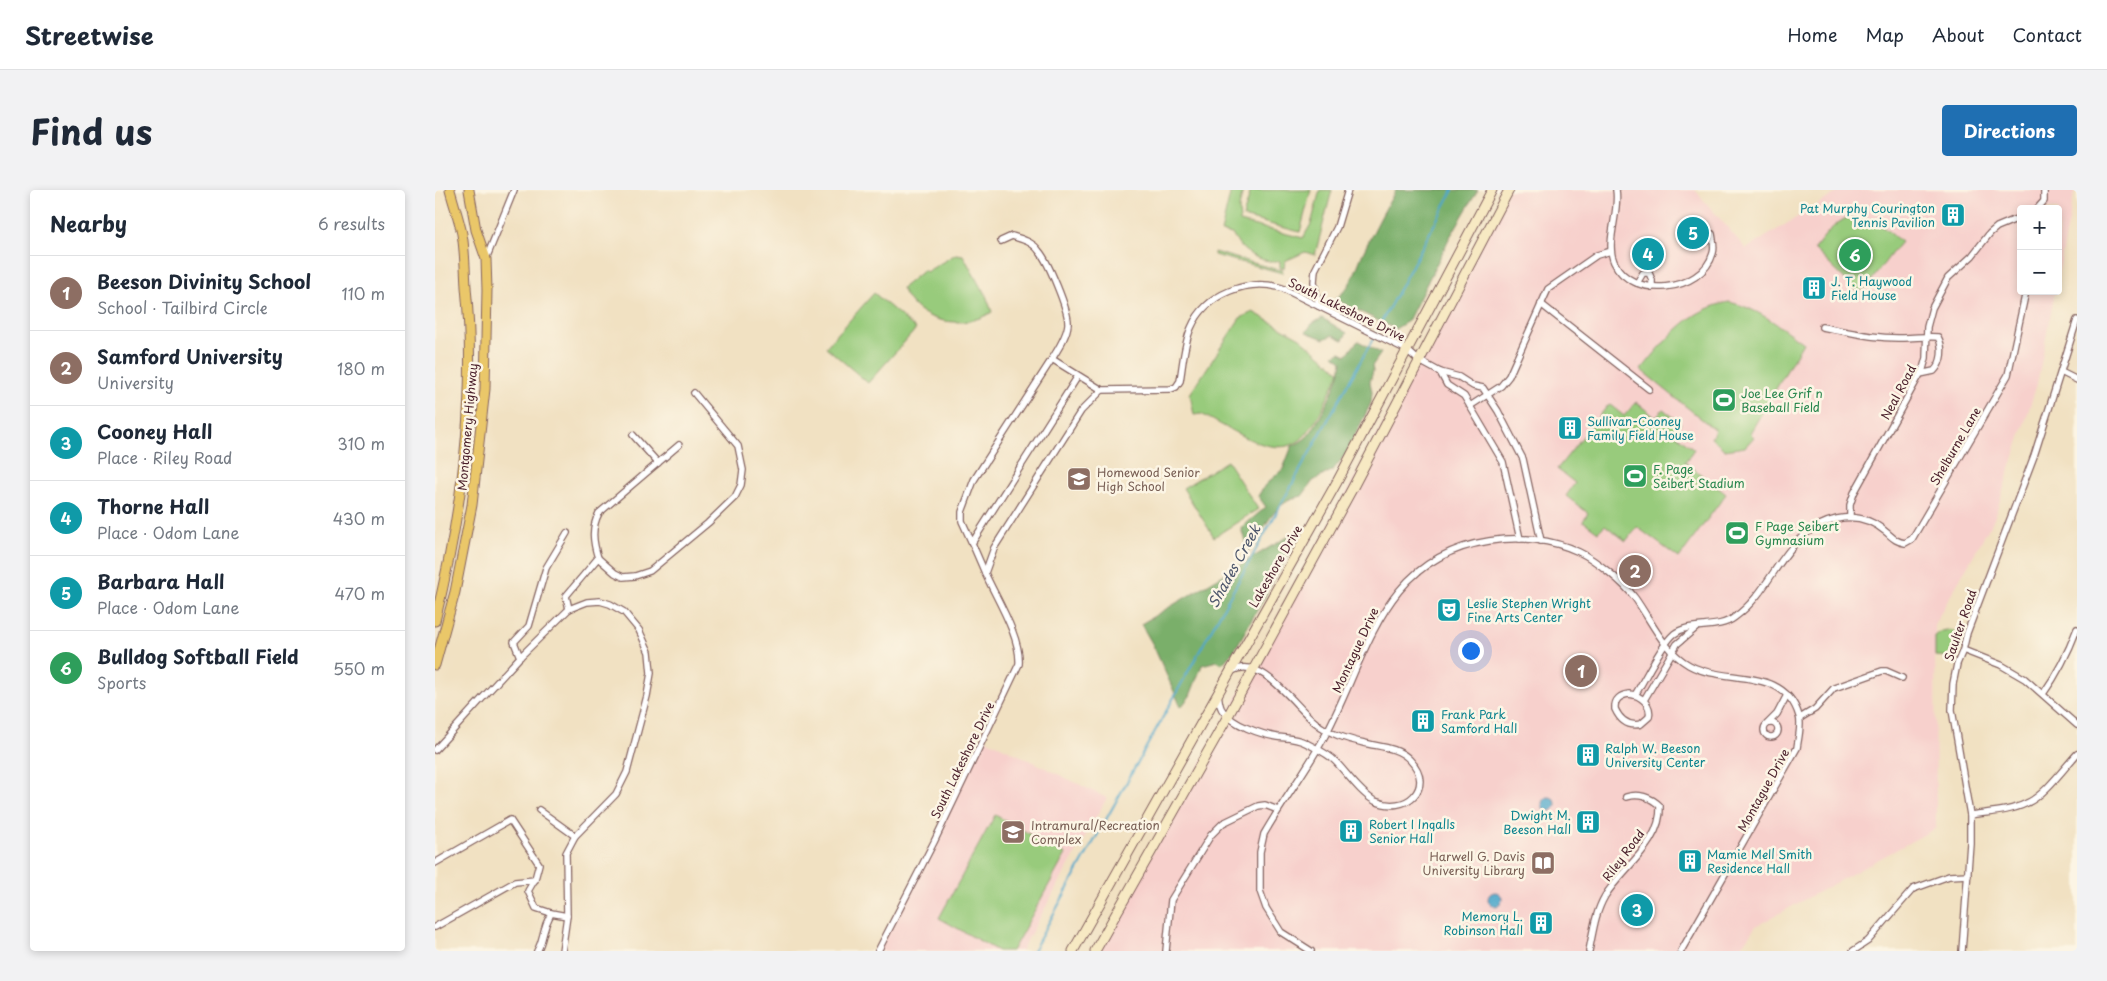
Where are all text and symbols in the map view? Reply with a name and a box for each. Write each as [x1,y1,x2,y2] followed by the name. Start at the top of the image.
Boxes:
[25,17,154,53] text: Streetwise
[1787,21,1837,48] text: Home
[1865,21,1904,48] text: Map
[1932,21,1984,48] text: About
[2012,21,2082,48] text: Contact
[30,104,152,157] text: Find us
[1942,105,2077,156] button: Directions
[1800,199,1935,231] place label: Pat Murphy Courington Tennis Pavilion
[1940,202,1966,228] building icon: Pat Murphy Courington Tennis Pavilion
[2017,205,2062,295] map controls
[2017,205,2062,250] button: +
[50,207,127,239] text: Nearby
[318,211,385,235] text: 6 results
[1677,214,1709,252] pin: 5
[1632,235,1664,273] pin: 4
[1839,236,1871,274] pin: 6
[2017,250,2062,295] button: −
[97,267,311,295] text: Beeson Divinity School
[1831,272,1912,304] place label: J. T. Haywood Field House
[1285,273,1409,345] street label: South Lakeshore Drive
[1801,275,1827,301] building icon: J. T. Haywood Field House
[62,281,70,305] text: 1
[342,281,385,305] text: 110 m
[97,295,268,319] text: School · Tailbird Circle
[97,342,283,370] text: Samford University
[60,356,72,380] text: 2
[337,356,385,380] text: 180 m
[1876,361,1920,423] street label: Neal Road
[452,363,482,491] street label: Montgomery Highway
[97,370,174,394] text: University
[1741,384,1823,416] place label: Joe Lee Grif n Baseball Field
[1711,387,1737,413] sports icon: Joe Lee Grif n Baseball Field
[1925,403,1985,489] street label: Shelburne Lane
[1587,412,1694,444] place label: Sullivan-Cooney Family Field House
[1557,415,1583,441] building icon: Sullivan-Cooney Family Field House
[97,417,212,445] text: Cooney Hall
[61,431,71,455] text: 3
[337,431,385,455] text: 310 m
[97,445,232,469] text: Place · Riley Road
[1653,460,1745,492] place label: F. Page Seibert Stadium
[1097,463,1200,495] place label: Homewood Senior High School
[1622,463,1648,489] sports icon: F. Page Seibert Stadium
[1066,466,1092,492] school or university icon: Homewood Senior High School
[97,492,209,520] text: Thorne Hall
[61,506,71,530] text: 4
[333,506,385,530] text: 430 m
[1755,517,1839,549] place label: F Page Seibert Gymnasium
[1202,519,1266,611] water label: Shades Creek
[97,520,239,544] text: Place · Odom Lane
[1724,520,1750,546] sports icon: F Page Seibert Gymnasium
[1244,522,1306,610] street label: Lakeshore Drive
[1619,552,1651,590] pin: 2
[97,567,224,595] text: Barbara Hall
[61,581,71,605] text: 5
[335,581,385,605] text: 470 m
[1939,587,1981,663] street label: Saulter Road
[1467,594,1591,626] place label: Leslie Stephen Wright Fine Arts Center
[97,595,239,619] text: Place · Odom Lane
[1436,597,1462,623] theatre icon: Leslie Stephen Wright Fine Arts Center
[1327,604,1383,696] street label: Montague Drive
[1458,638,1484,664] your location
[97,642,298,670] text: Bulldog Softball Field
[1565,652,1597,690] pin: 1
[60,656,72,680] text: 6
[333,656,385,680] text: 550 m
[97,670,146,694] text: Sports
[926,698,998,822] street label: South Lakeshore Drive
[1441,705,1517,737] place label: Frank Park Samford Hall
[1410,708,1436,734] building icon: Frank Park Samford Hall
[1605,739,1706,771] place label: Ralph W. Beeson University Center
[1575,742,1601,768] building icon: Ralph W. Beeson University Center
[1733,745,1793,835] street label: Montague Drive
[1503,806,1571,838] place label: Dwight M. Beeson Hall
[1575,809,1601,835] building icon: Dwight M. Beeson Hall
[1369,815,1456,847] place label: Robert I Ingalls Senior Hall
[1031,816,1160,848] place label: Intramural/Recreation Complex
[1338,818,1364,844] building icon: Robert I Ingalls Senior Hall
[1000,819,1026,845] school or university icon: Intramural/Recreation Complex
[1598,825,1649,885] street label: Riley Road
[1707,845,1812,877] place label: Mamie Mell Smith Residence Hall
[1422,847,1526,879] place label: Harwell G. Davis University Library
[1677,848,1703,874] building icon: Mamie Mell Smith Residence Hall
[1530,850,1556,876] library icon: Harwell G. Davis University Library
[1621,891,1653,929] pin: 3
[1443,907,1523,939] place label: Memory L. Robinson Hall
[1528,910,1554,936] building icon: Memory L. Robinson Hall

